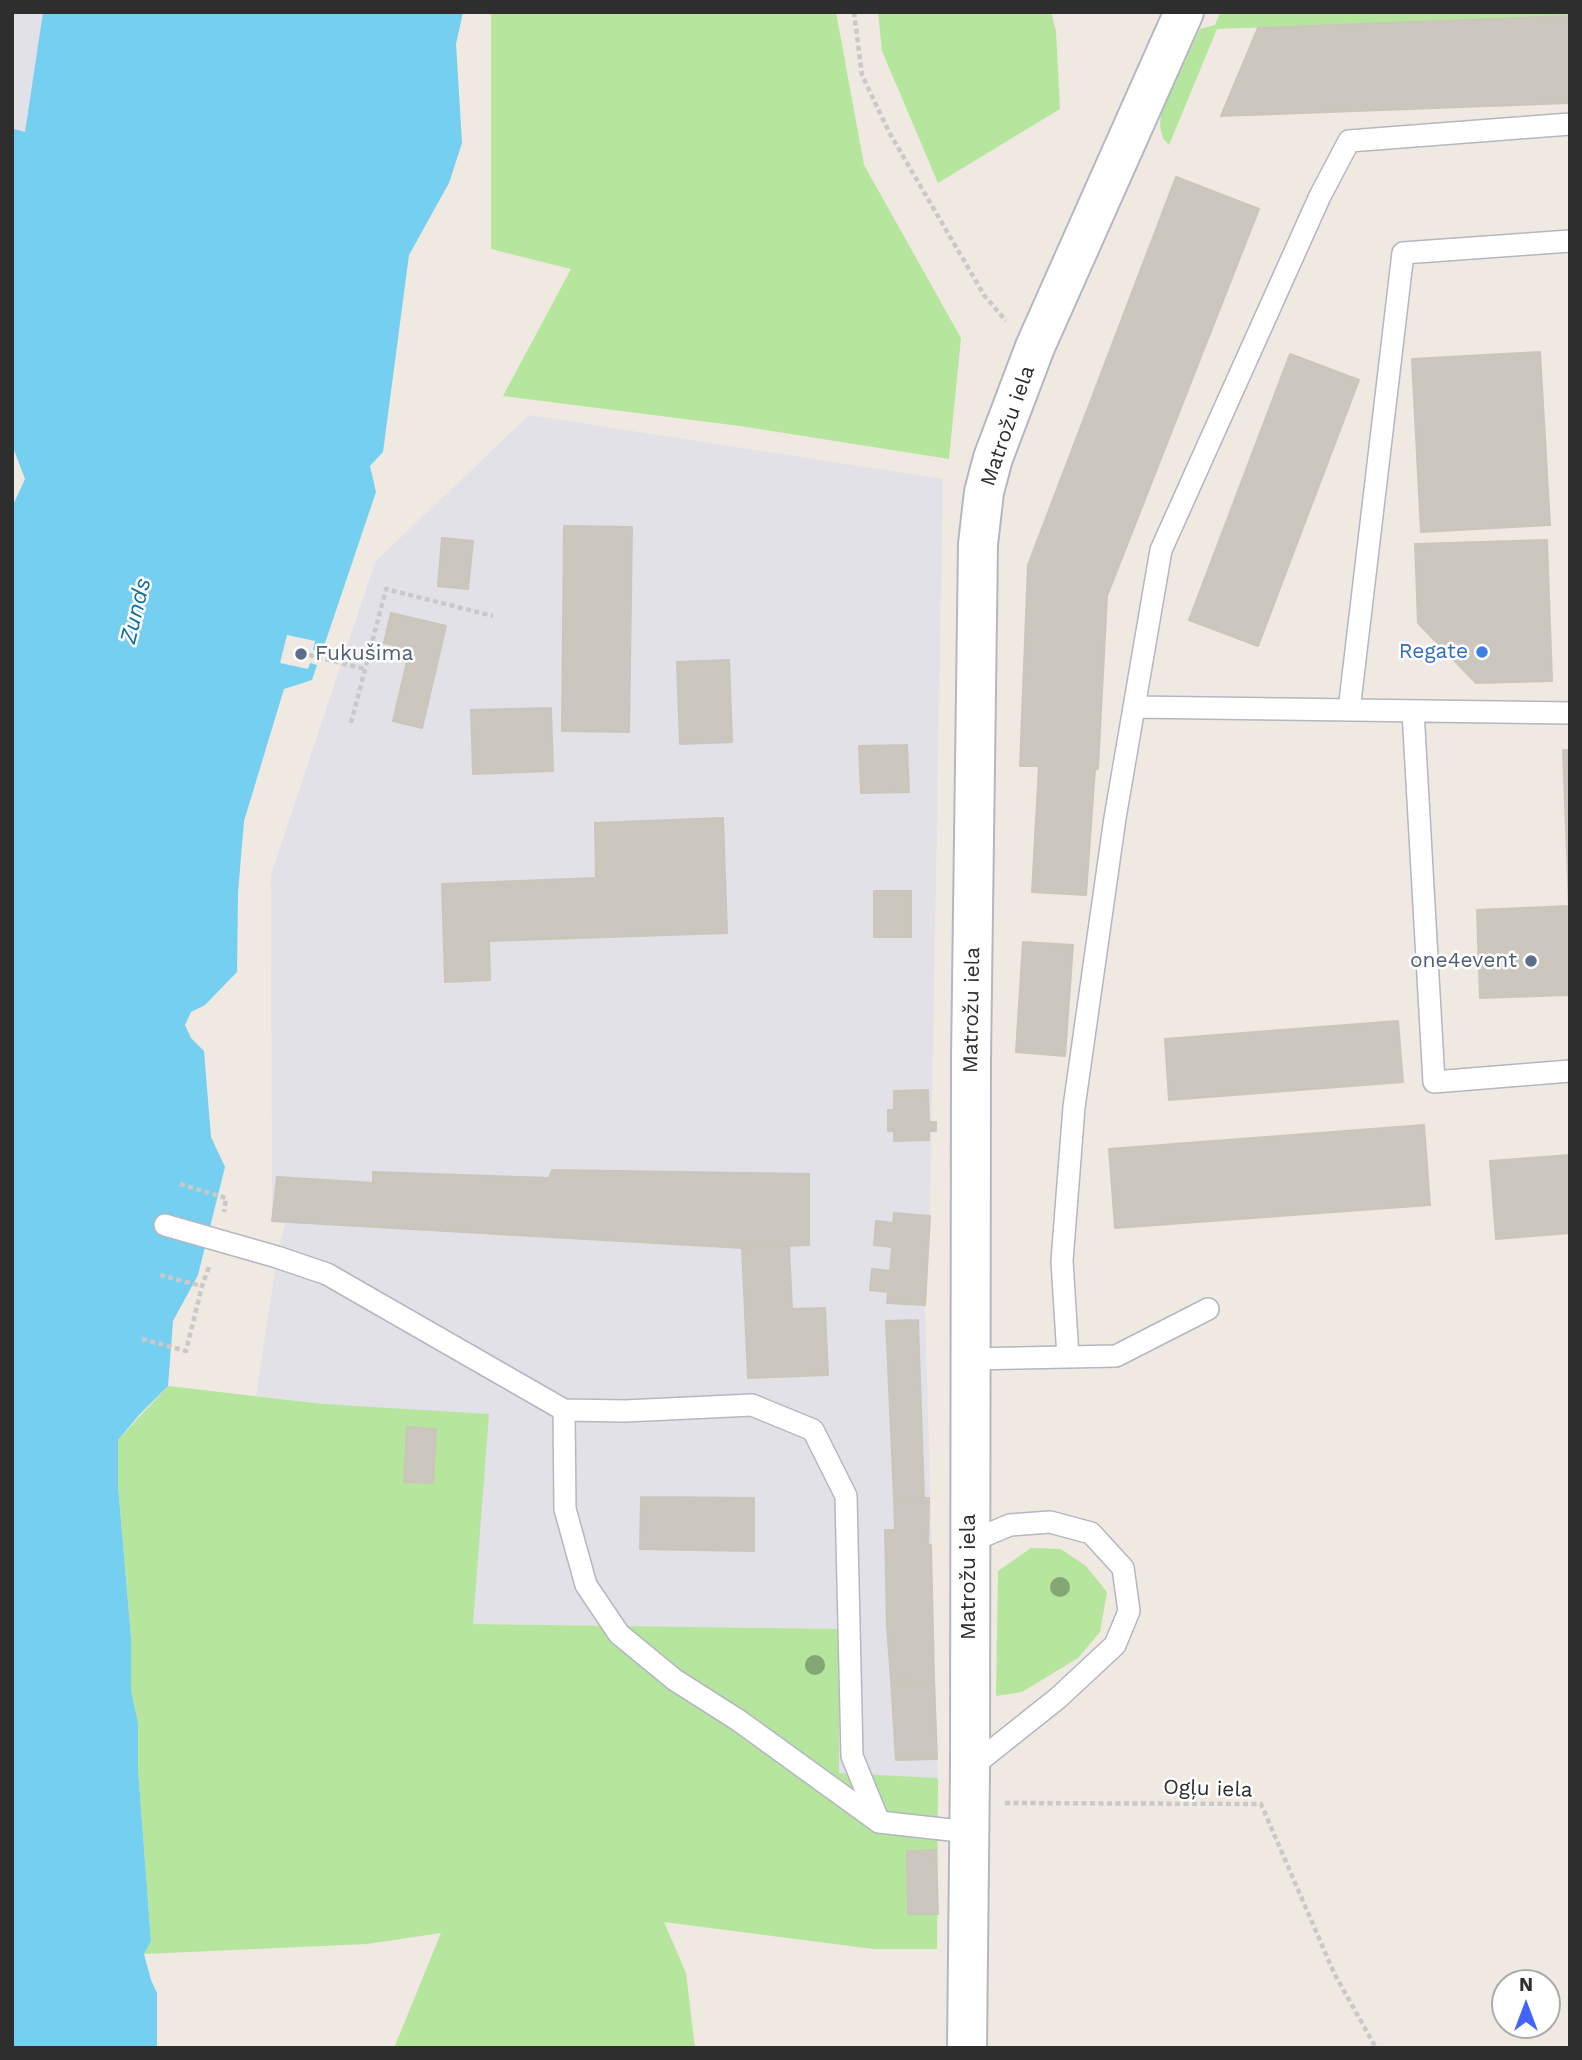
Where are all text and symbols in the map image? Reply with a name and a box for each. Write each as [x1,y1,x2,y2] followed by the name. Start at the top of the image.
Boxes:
[976,362,1040,490] street label: Matrožu iela
[115,575,157,647] water label: Zunds
[1399,639,1468,665] place label: Regate
[315,641,413,667] place label: Fukušima
[1474,644,1490,660] marker: Regate
[293,646,309,662] marker: Fukušima
[958,947,986,1073] street label: Matrožu iela
[1410,948,1517,974] place label: one4event
[1523,953,1539,969] marker: one4event
[956,1514,982,1640] street label: Matrožu iela
[1163,1775,1253,1803] street label: Ogļu iela
[1491,1969,1561,2039] north arrow
[1519,1973,1533,1996] text: N

